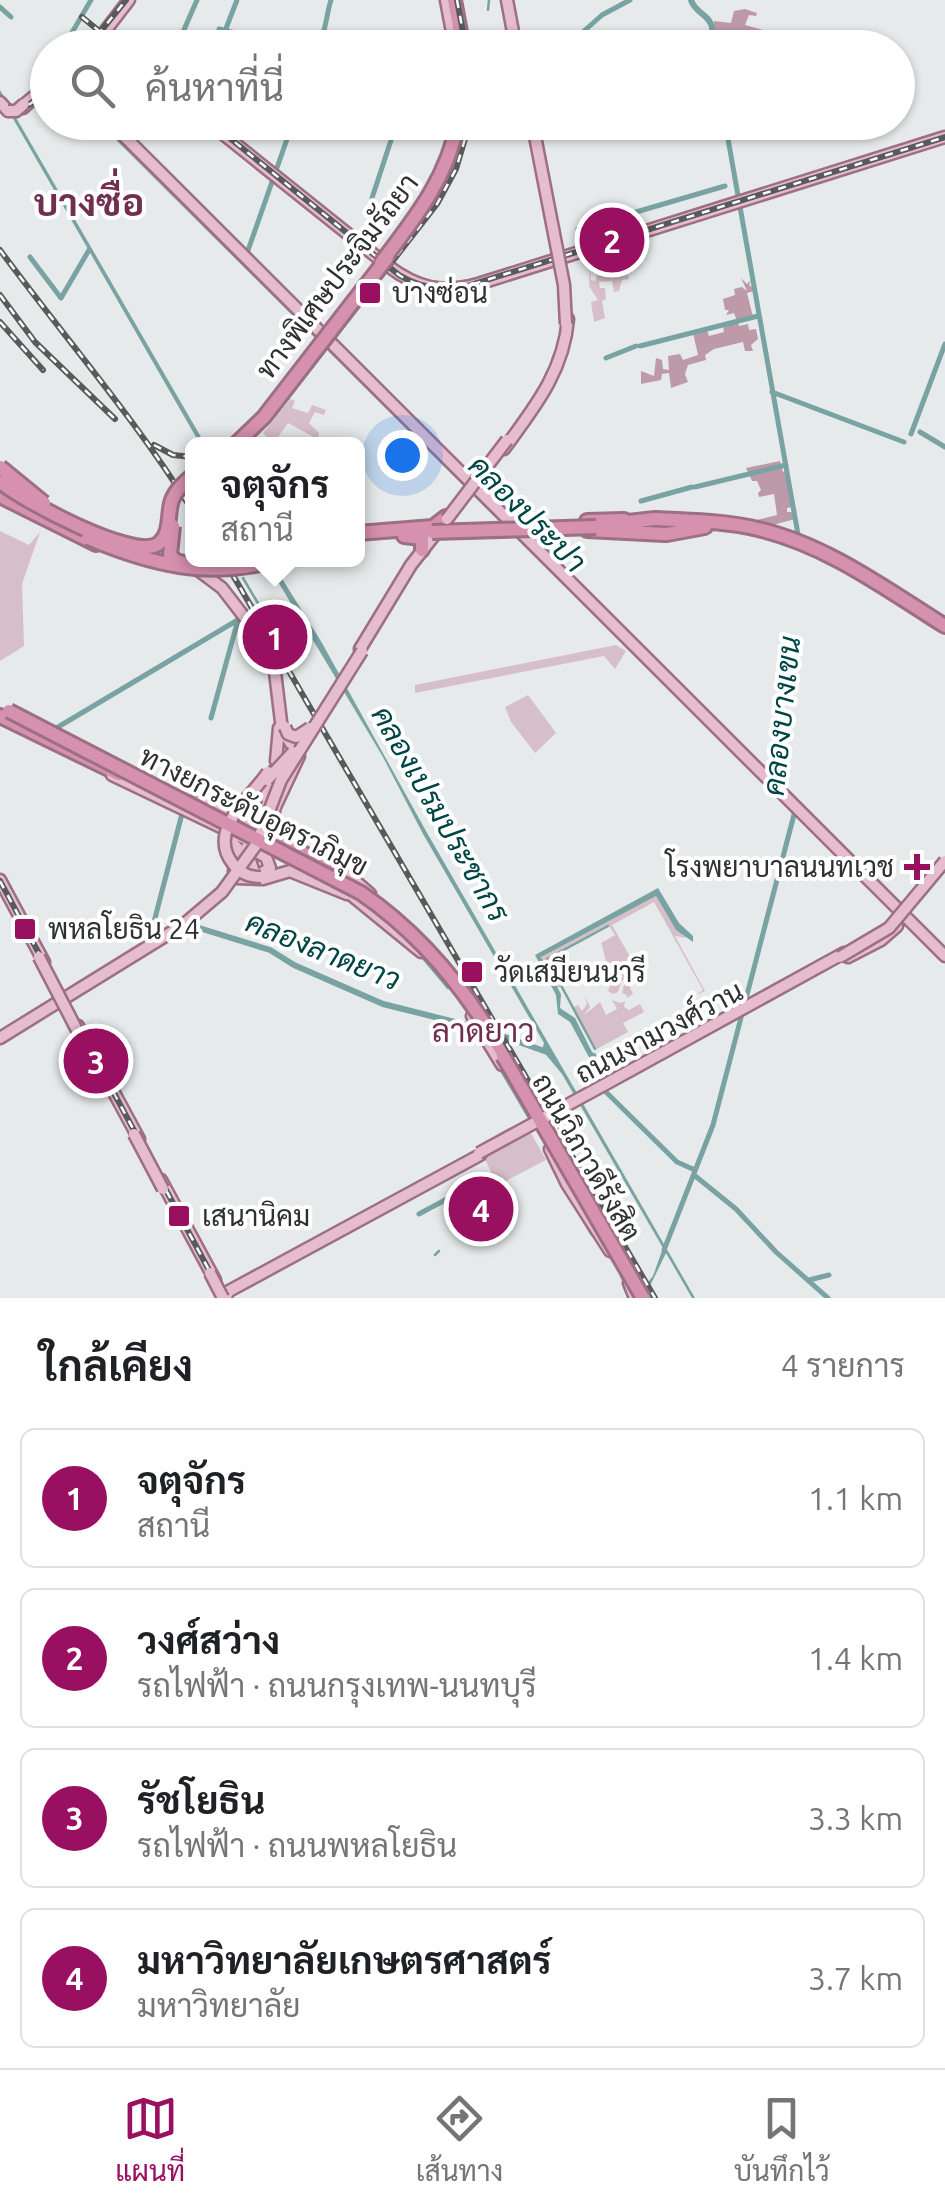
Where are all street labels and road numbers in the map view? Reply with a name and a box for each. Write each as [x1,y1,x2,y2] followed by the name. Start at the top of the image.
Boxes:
[248,166,424,384] street label: ทางพิเศษประจิมรัถยา
[133,738,374,886] street label: ทางยกระดับอุตราภิมุข
[568,972,748,1089] street label: ถนนงามวงศ์วาน
[527,1067,649,1246] street label: ถนนวิภาวดีรังสิต

